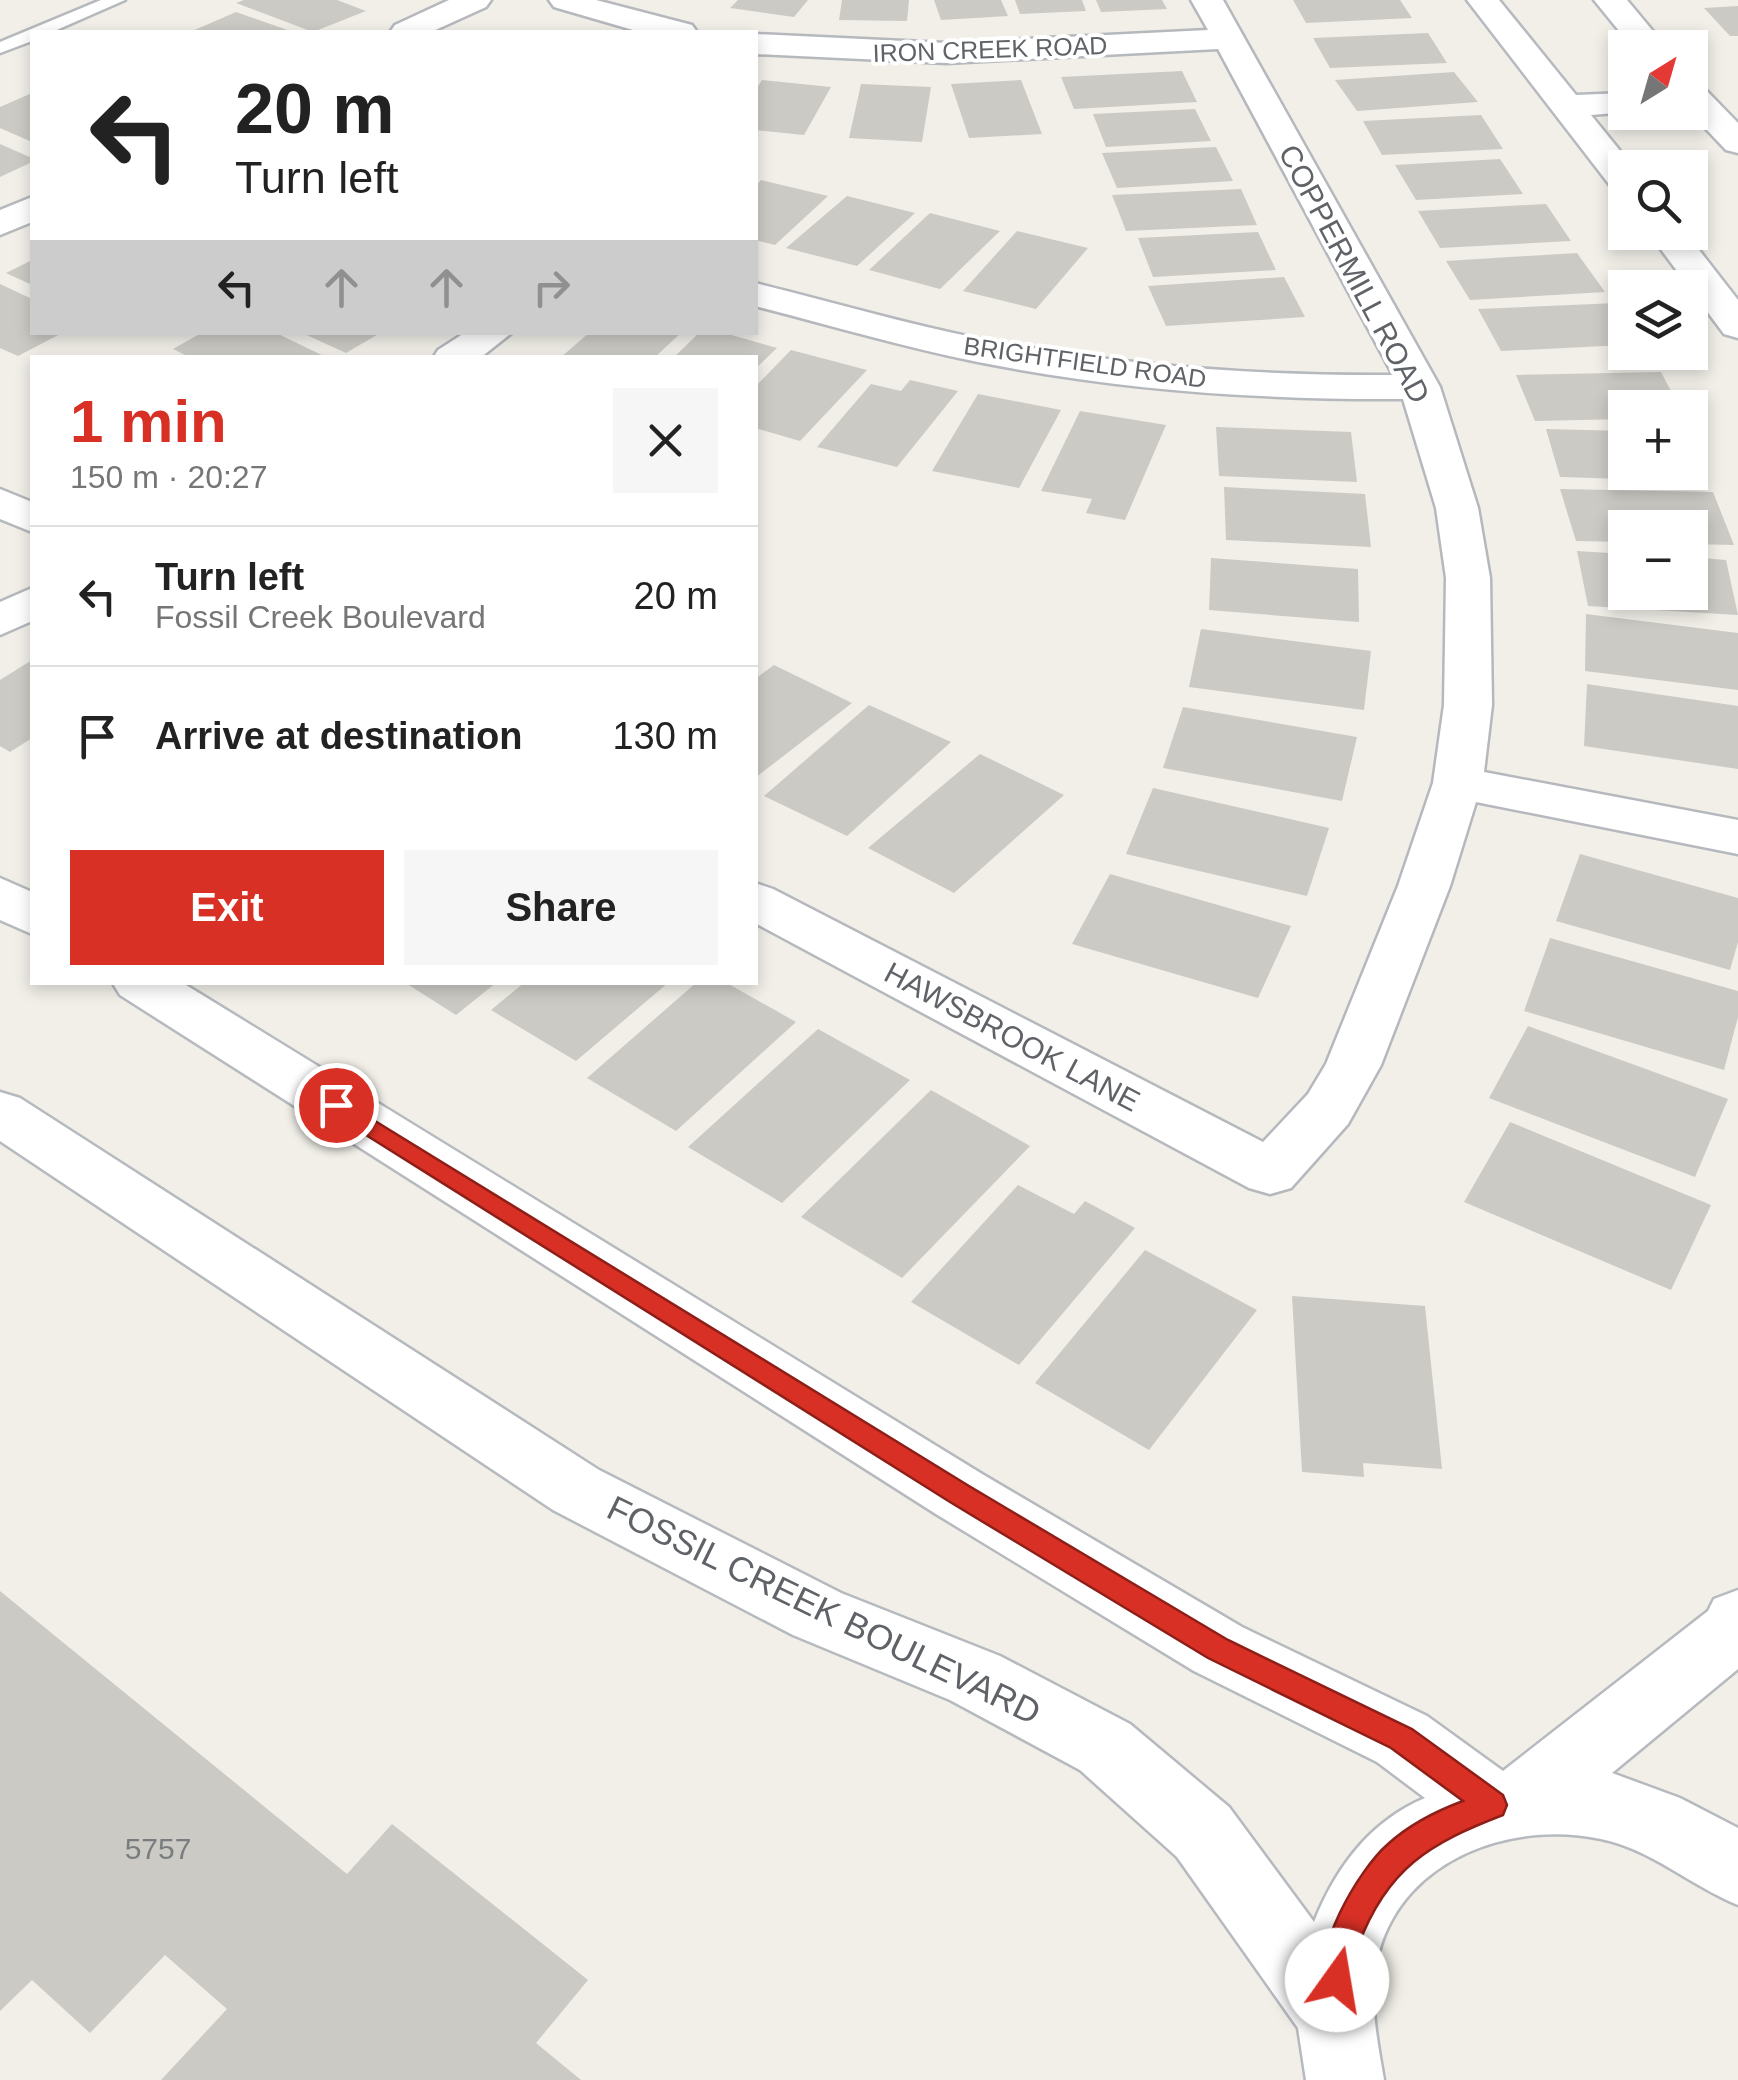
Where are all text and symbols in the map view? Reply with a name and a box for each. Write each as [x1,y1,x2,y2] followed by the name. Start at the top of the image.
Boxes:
[1608,30,1708,130] north arrow
[1608,30,1708,610] map controls
[872,31,1108,67] street label: IRON CREEK ROAD
[70,70,200,200] icon: left
[235,70,395,148] text: 20 m
[1272,139,1436,408] street label: COPPERMILL ROAD
[1608,150,1708,250] button: search
[235,152,398,203] text: Turn left
[209,260,264,315] icon: left
[314,260,369,315] icon: ahead
[419,260,474,315] icon: ahead
[524,260,579,315] icon: right
[1608,270,1708,370] button: layers
[962,331,1208,393] street label: BRIGHTFIELD ROAD
[70,388,227,455] text: 1 min
[613,388,718,493] button: close
[1608,390,1708,490] button: +
[70,459,267,495] text: 150 m · 20:27
[1608,510,1708,610] button: −
[155,556,304,598] text: Turn left
[70,569,125,624] icon: left
[634,575,718,617] text: 20 m
[155,599,486,635] text: Fossil Creek Boulevard
[70,709,125,764] icon: arrive
[155,715,522,757] text: Arrive at destination
[612,715,718,757] text: 130 m
[70,850,384,965] button: Exit
[404,850,718,965] button: Share
[879,955,1145,1118] street label: HAWSBROOK LANE
[294,1063,379,1148] pin
[309,1078,364,1133] icon: arrive
[602,1488,1047,1732] street label: FOSSIL CREEK BOULEVARD
[125,1832,191,1865] house number: 5757
[1285,1928,1389,2032] position arrow

